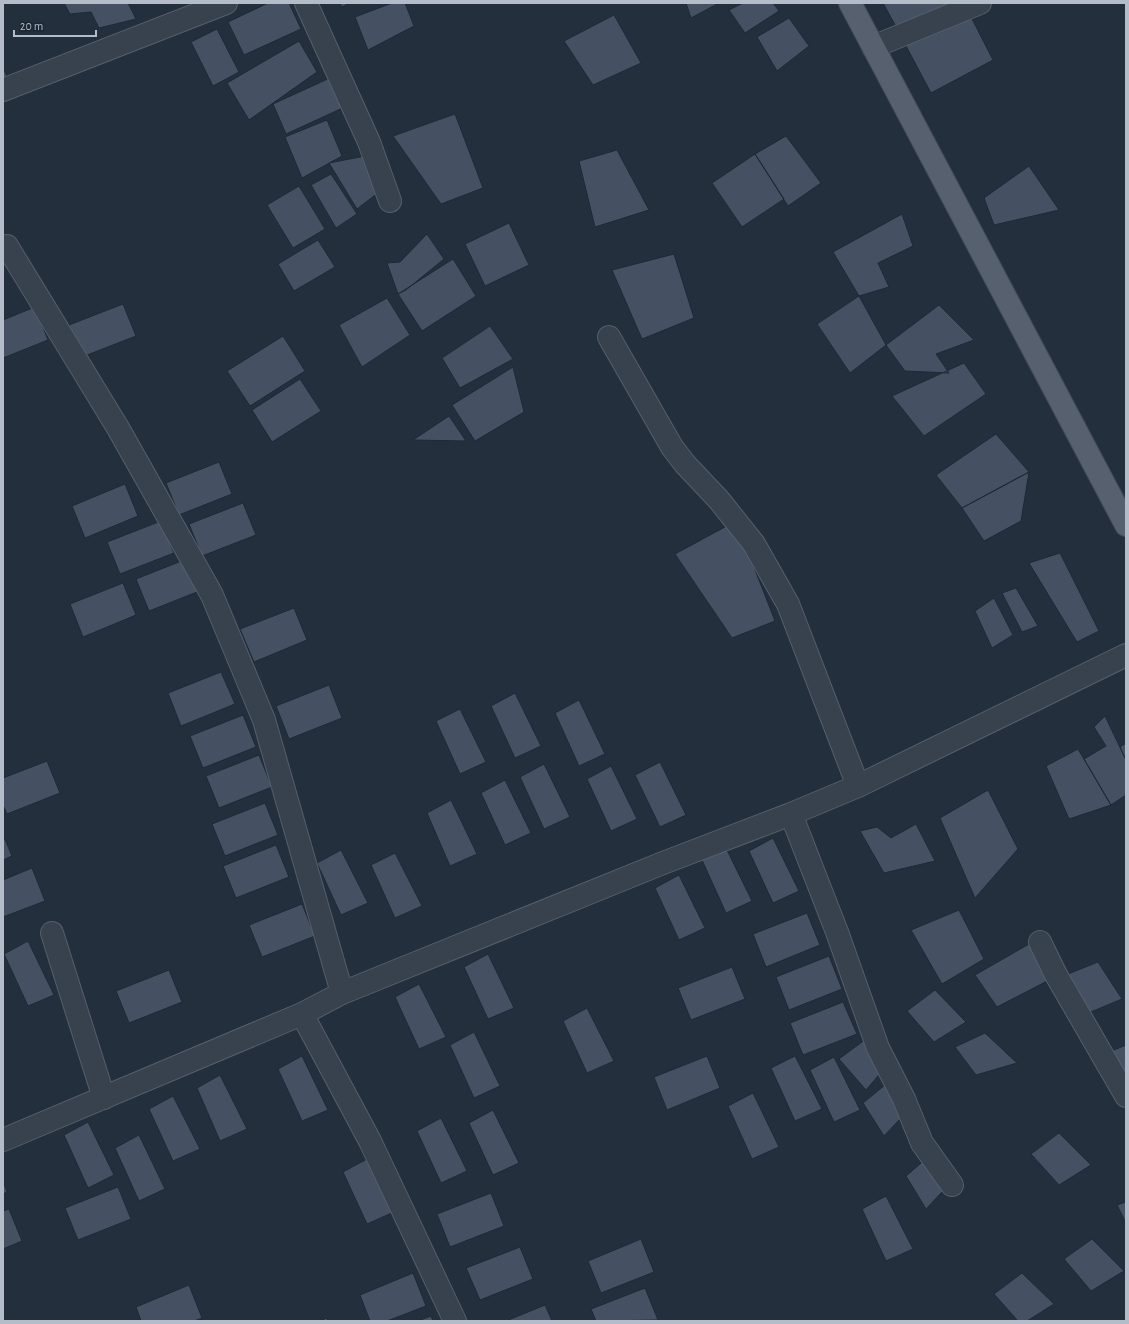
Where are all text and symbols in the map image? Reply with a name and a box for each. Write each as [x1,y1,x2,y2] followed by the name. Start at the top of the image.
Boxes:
[14,12,96,38] scale bar
[20,20,43,32] text: 20 m

